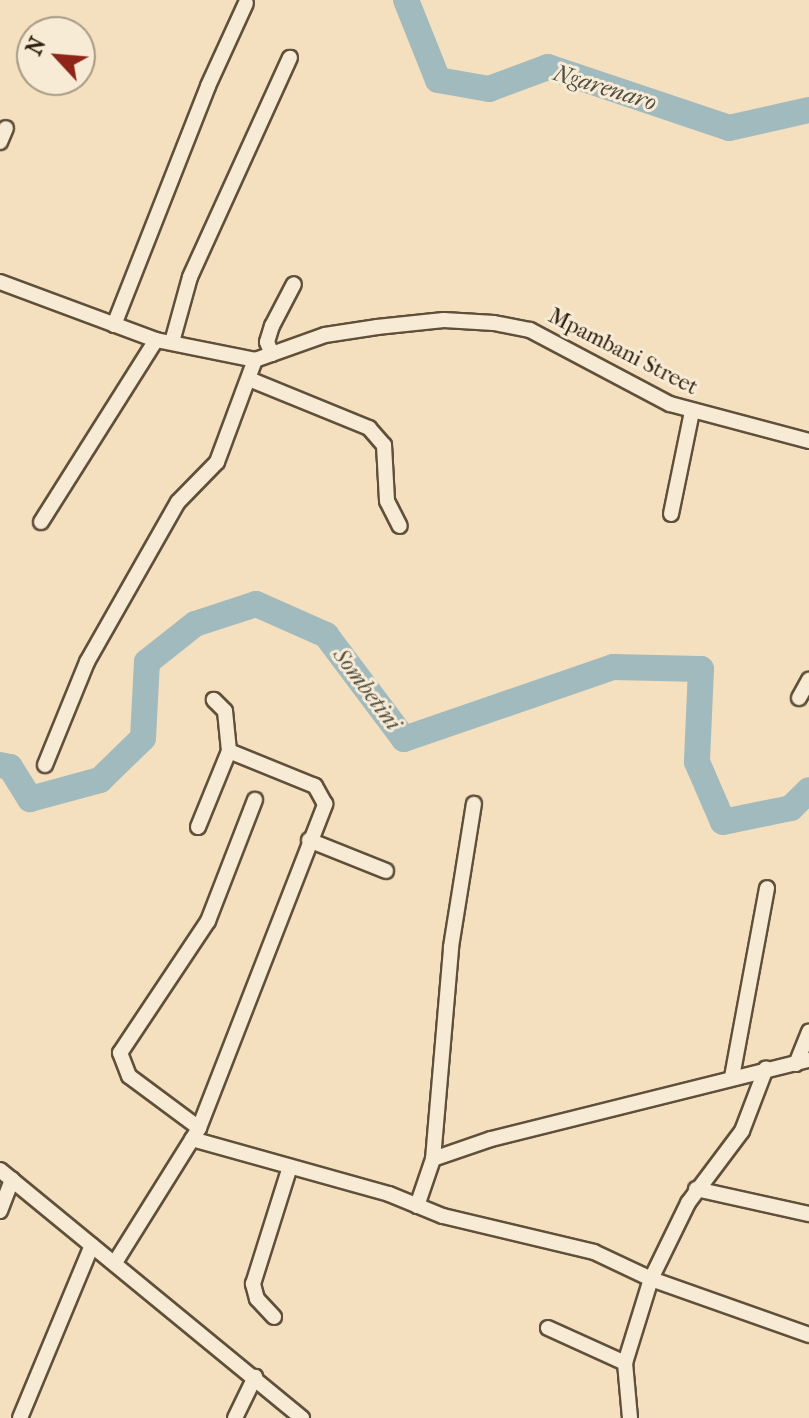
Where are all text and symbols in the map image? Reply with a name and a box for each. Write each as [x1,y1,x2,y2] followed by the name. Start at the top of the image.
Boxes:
[16,16,96,96] north arrow
[21,33,52,60] text: N
[550,59,660,117] water label: Ngarenaro
[544,303,702,401] street label: Mpambani Street
[326,642,408,736] water label: Sombetini

